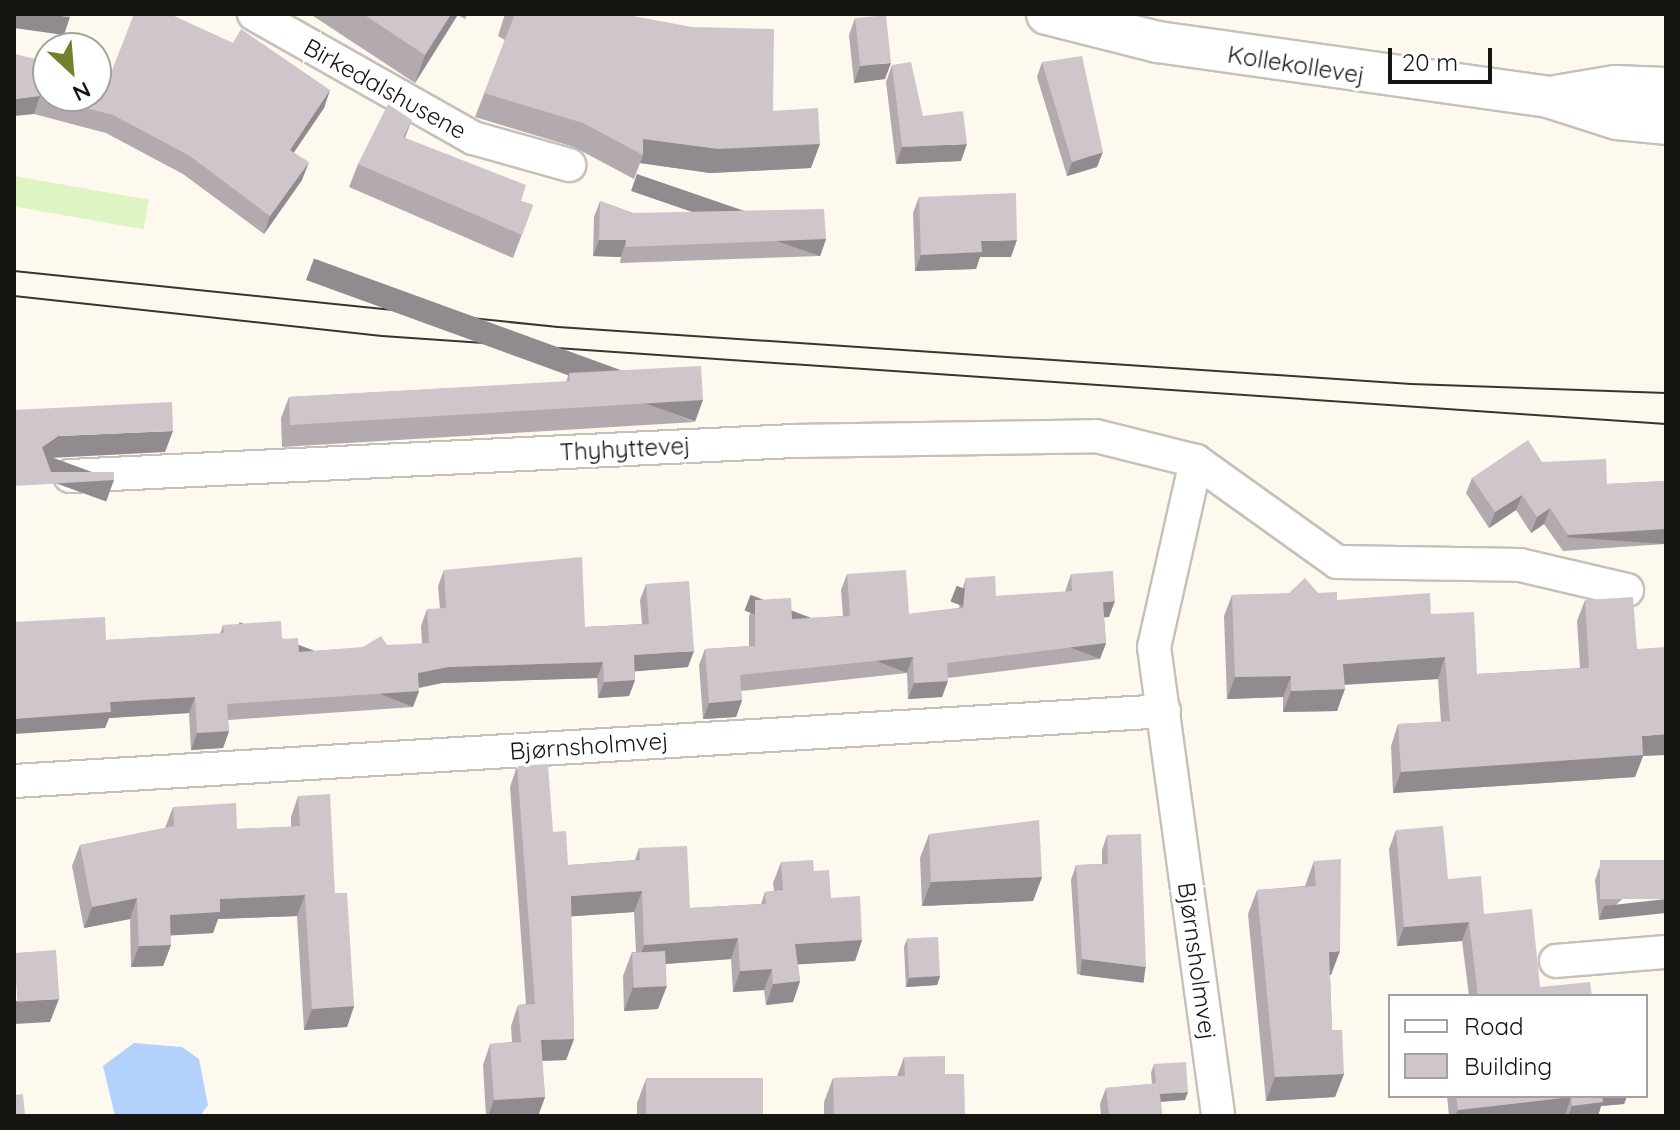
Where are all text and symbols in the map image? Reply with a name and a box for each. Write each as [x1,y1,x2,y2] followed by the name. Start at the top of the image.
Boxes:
[32,32,112,112] north arrow
[299,32,471,146] street label: Birkedalshusene
[1392,32,1496,82] scale bar
[1225,40,1367,90] street label: Kollekollevej
[1402,47,1458,77] text: 20 m
[68,76,95,108] text: N
[559,431,691,467] street label: Thyhyttevej
[509,726,669,766] street label: Bjørnsholmvej
[1172,880,1222,1042] street label: Bjørnsholmvej
[1388,994,1648,1098] legend
[1464,1011,1524,1041] text: Road
[1464,1051,1552,1081] text: Building

